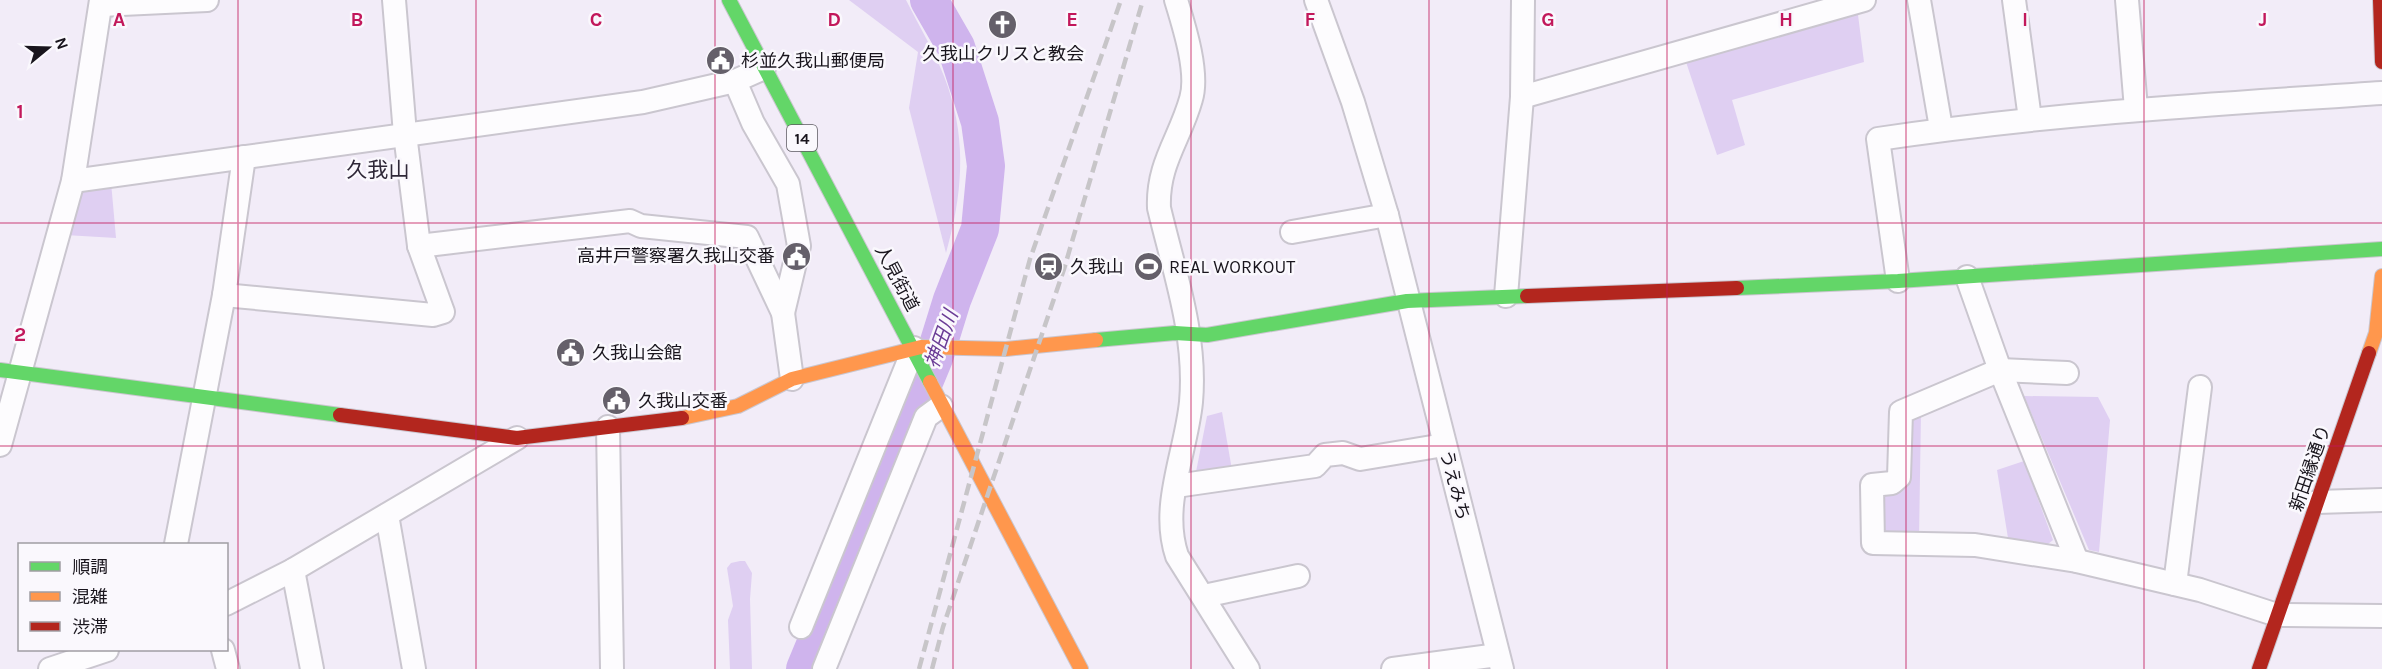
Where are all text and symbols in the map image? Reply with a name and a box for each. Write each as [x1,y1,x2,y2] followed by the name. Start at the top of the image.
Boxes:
[113,8,126,31] text: A
[351,8,363,31] text: B
[590,8,602,31] text: C
[827,8,841,31] text: D
[1066,8,1078,31] text: E
[1305,8,1316,31] text: F
[1541,8,1555,31] text: G
[1779,8,1793,31] text: H
[2022,8,2028,31] text: I
[2259,8,2267,31] text: J
[987,9,1019,41] church icon: 久我山クリスと教会
[18,18,78,78] north arrow
[51,35,73,52] text: N
[922,43,1084,65] place label: 久我山クリスと教会
[704,45,736,77] public building icon: 杉並久我山郵便局
[741,50,885,72] place label: 杉並久我山郵便局
[16,100,24,123] text: 1
[787,125,817,151] road number: 14
[347,158,410,182] district label: 久我山
[780,240,812,272] public building icon: 高井戸警察署久我山交番
[870,241,924,315] street label: 人見街道
[577,245,775,267] place label: 高井戸警察署久我山交番
[1033,251,1065,283] station icon: 久我山
[1132,251,1164,283] sports icon: REAL WORKOUT
[1070,256,1124,278] place label: 久我山
[1169,256,1295,278] place label: REAL WORKOUT
[920,305,963,371] water label: 神田川
[14,323,26,346] text: 2
[555,337,587,369] public building icon: 久我山会館
[592,342,682,364] place label: 久我山会館
[601,385,633,417] public building icon: 久我山交番
[638,390,728,412] place label: 久我山交番
[2285,422,2335,514] street label: 新田縁通り
[1435,447,1475,523] street label: うえみち
[18,543,228,651] legend
[72,556,108,578] text: 順調
[72,586,108,608] text: 混雑
[72,616,108,638] text: 渋滞

